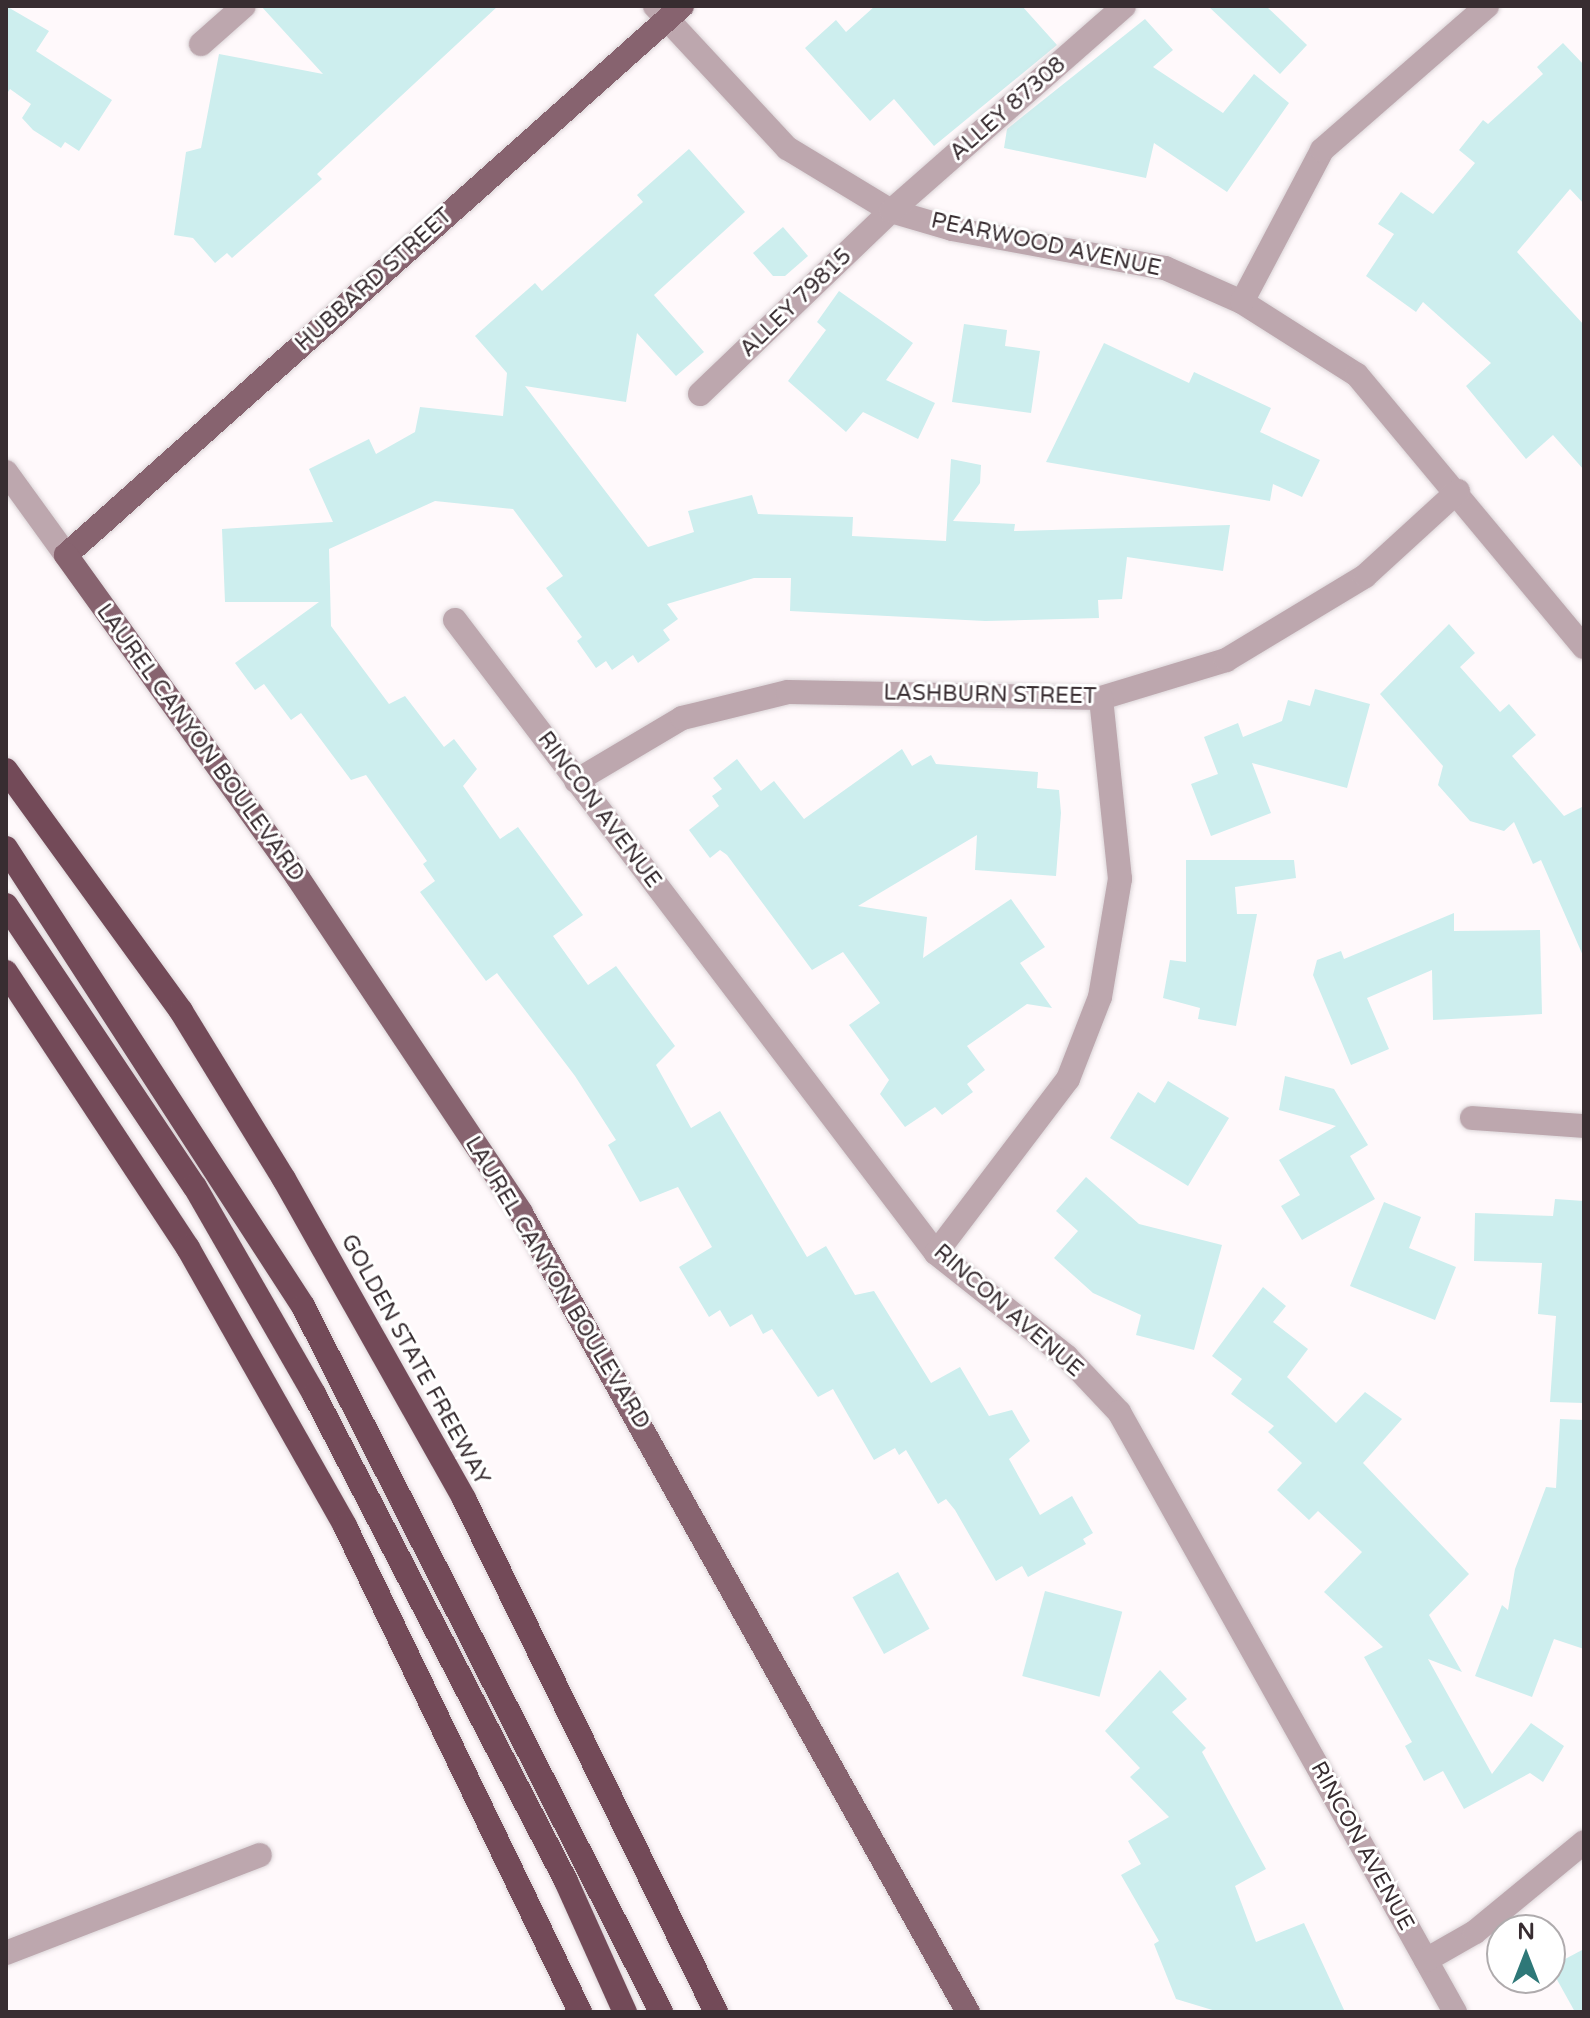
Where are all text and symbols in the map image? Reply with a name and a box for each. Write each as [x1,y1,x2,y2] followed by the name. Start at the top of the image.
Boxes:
[945,52,1071,166] street label: ALLEY 87308
[290,203,458,357] street label: HUBBARD STREET
[929,208,1163,282] street label: PEARWOOD AVENUE
[735,243,857,363] street label: ALLEY 79815
[90,599,310,887] street label: LAUREL CANYON BOULEVARD
[883,680,1097,710] street label: LASHBURN STREET
[532,727,666,893] street label: RINCON AVENUE
[459,1132,655,1434] street label: LAUREL CANYON BOULEVARD
[335,1230,495,1490] street label: GOLDEN STATE FREEWAY
[928,1239,1088,1383] street label: RINCON AVENUE
[1305,1757,1419,1935] street label: RINCON AVENUE
[1486,1914,1566,1994] north arrow
[1517,1919,1535,1945] text: N

